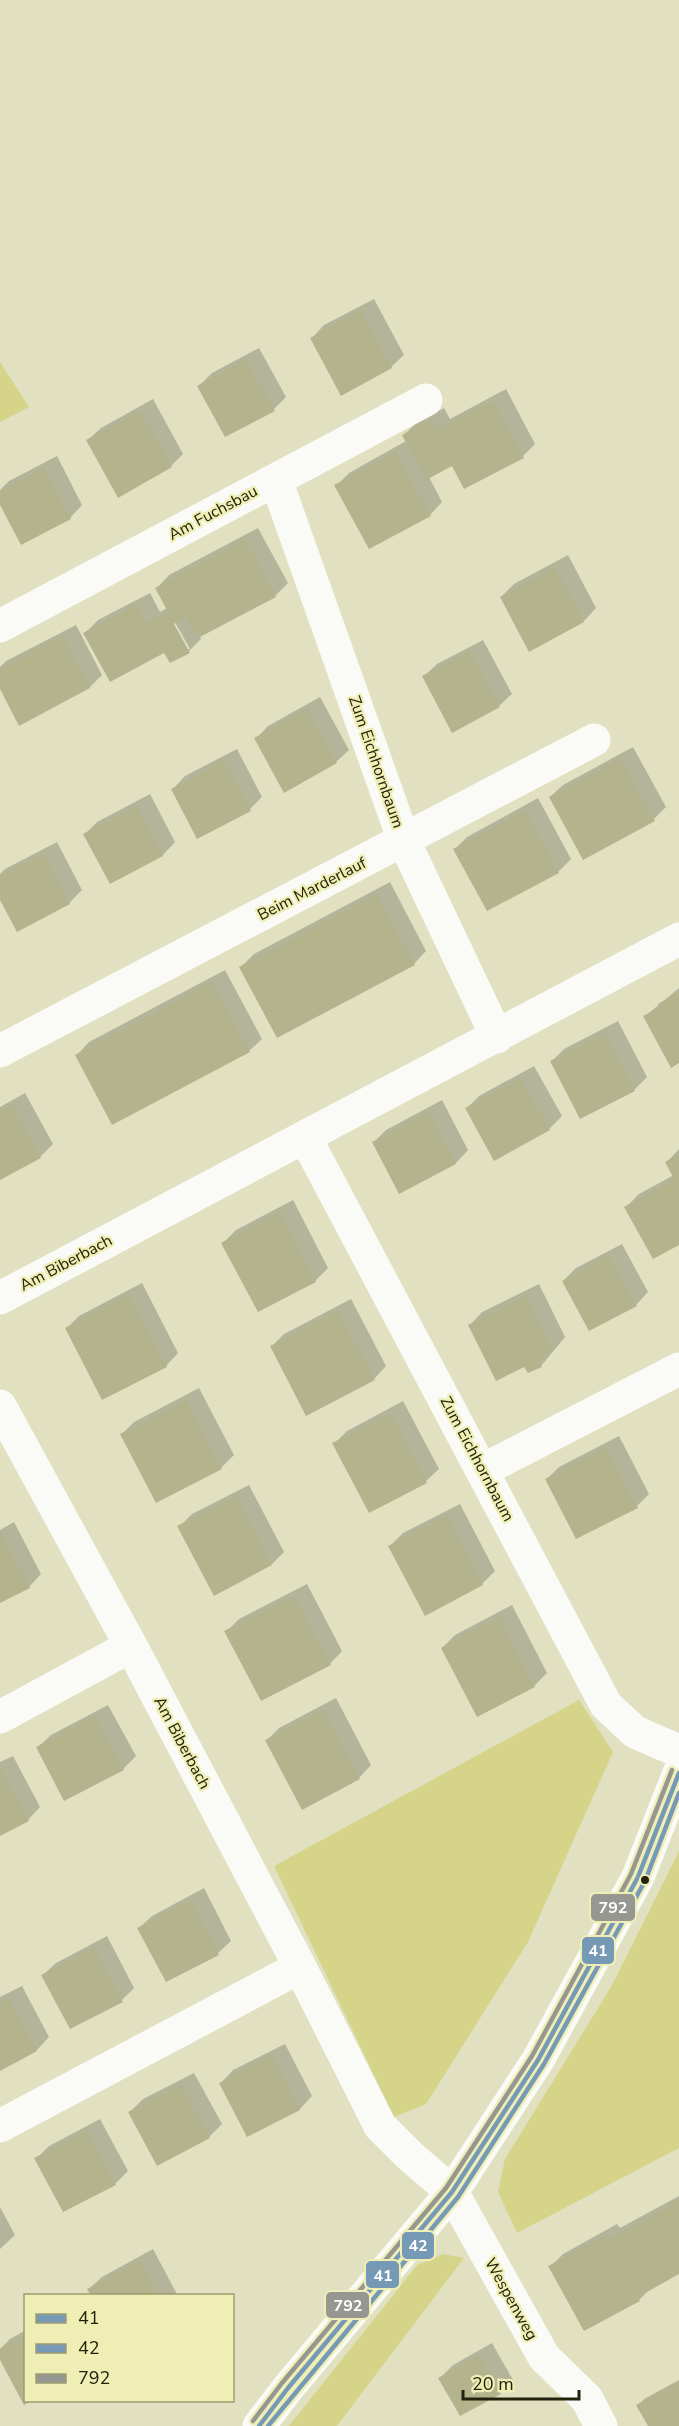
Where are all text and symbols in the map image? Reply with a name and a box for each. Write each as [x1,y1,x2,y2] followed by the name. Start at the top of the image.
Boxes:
[165,480,261,546] street label: Am Fuchsbau
[343,693,409,831] street label: Zum Eichhornbaum
[254,852,371,926] street label: Beim Marderlauf
[16,1229,116,1297] street label: Am Biberbach
[435,1393,519,1525] street label: Zum Eichhornbaum
[148,1693,216,1793] street label: Am Biberbach
[639,1874,651,1886] unlabelled marker
[590,1893,636,1922] line badge: 792
[599,1897,627,1919] text: 792
[581,1936,615,1965] line badge: 41
[588,1940,608,1962] text: 41
[401,2231,435,2260] line badge: 42
[408,2235,428,2257] text: 42
[479,2254,543,2344] street label: Wespenweg
[365,2260,400,2289] line badge: 41
[373,2265,393,2287] text: 41
[325,2291,370,2319] line badge: 792
[24,2294,234,2402] legend
[334,2295,362,2317] text: 792
[78,2306,100,2330] text: 41
[78,2336,100,2360] text: 42
[463,2363,578,2401] scale bar
[78,2366,110,2390] text: 792
[472,2372,514,2396] text: 20 m

